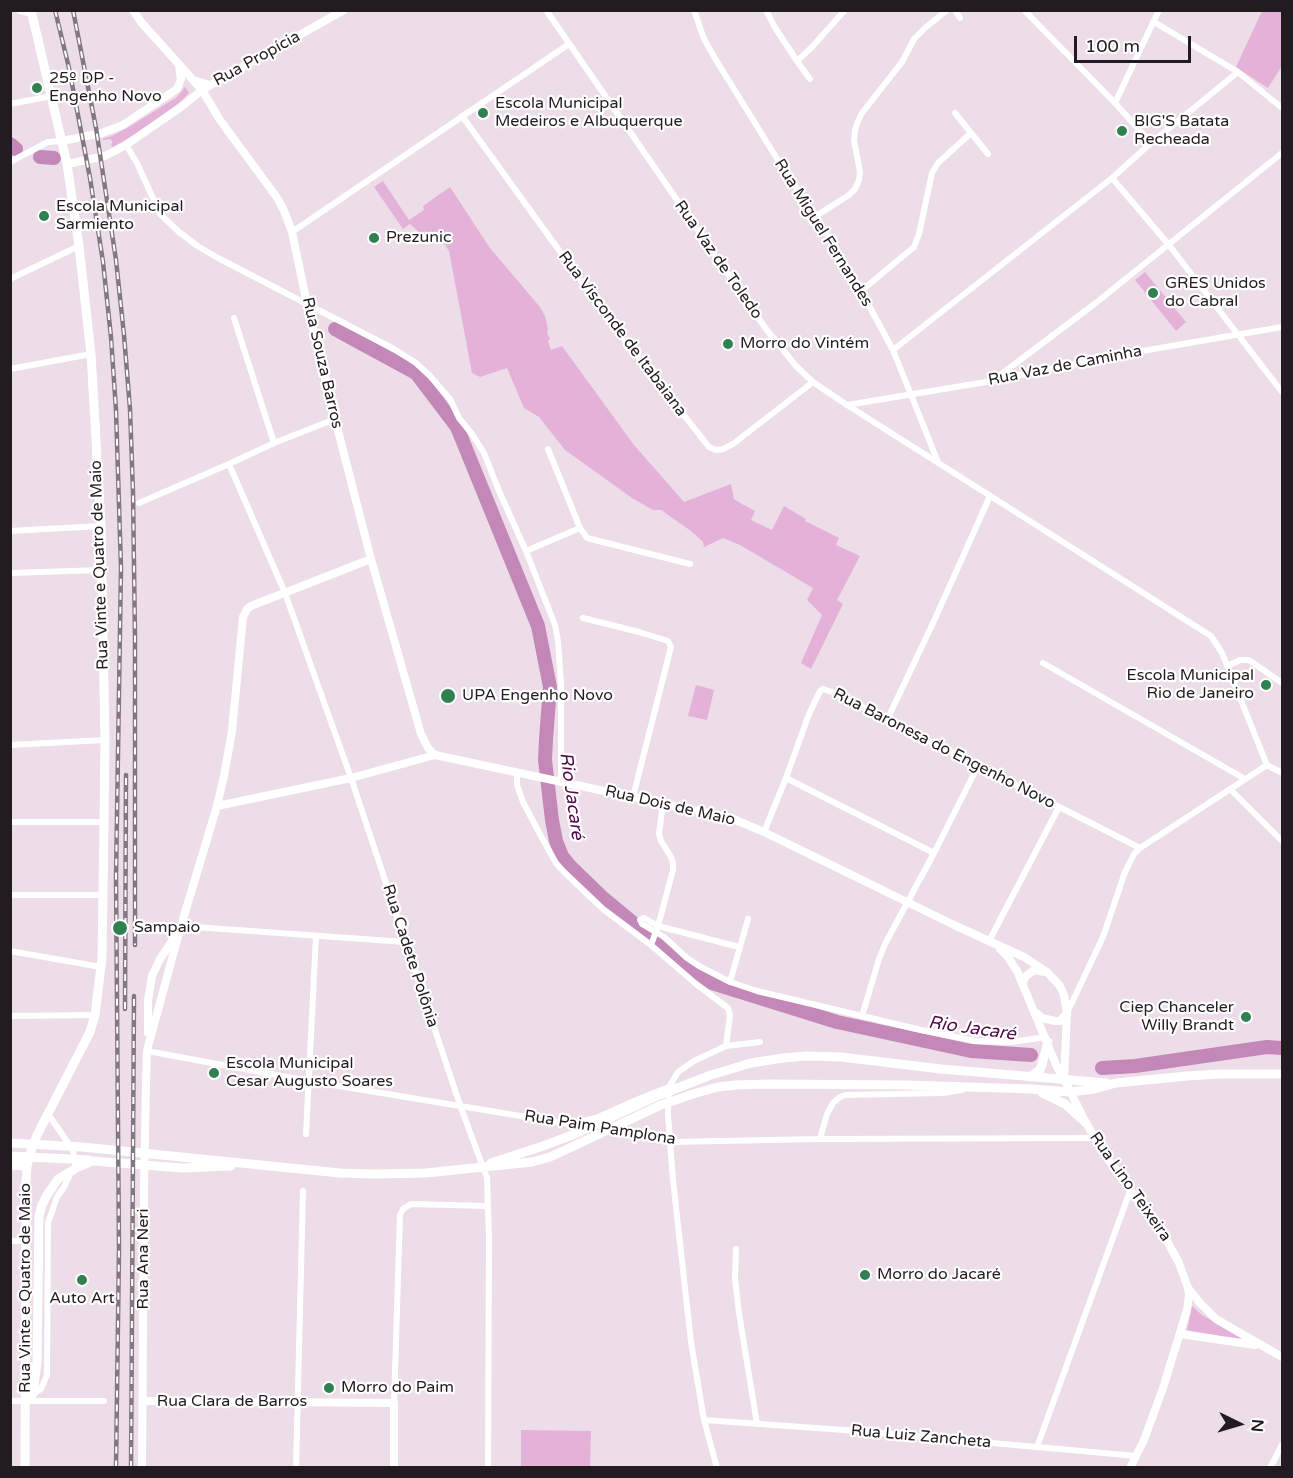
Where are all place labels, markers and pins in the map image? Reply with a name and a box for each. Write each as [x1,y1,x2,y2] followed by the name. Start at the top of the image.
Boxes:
[49,69,162,107] place label: 25º DP - Engenho Novo
[30,81,44,95] marker: 25º DP - Engenho Novo
[495,94,682,132] place label: Escola Municipal Medeiros e Albuquerque
[476,106,490,120] marker: Escola Municipal Medeiros e Albuquerque
[1134,112,1229,150] place label: BIG'S Batata Recheada
[1115,124,1129,138] marker: BIG'S Batata Recheada
[56,197,183,235] place label: Escola Municipal Sarmiento
[37,209,51,223] marker: Escola Municipal Sarmiento
[386,228,452,248] place label: Prezunic
[367,231,381,245] marker: Prezunic
[1165,274,1266,312] place label: GRES Unidos do Cabral
[1146,286,1160,300] marker: GRES Unidos do Cabral
[740,334,869,354] place label: Morro do Vintém
[721,337,735,351] marker: Morro do Vintém
[1127,666,1254,704] place label: Escola Municipal Rio de Janeiro
[1259,678,1273,692] marker: Escola Municipal Rio de Janeiro
[462,686,613,706] place label: UPA Engenho Novo
[439,687,457,705] marker: UPA Engenho Novo
[134,918,200,938] place label: Sampaio
[111,919,129,937] marker: Sampaio
[1119,998,1234,1036] place label: Ciep Chanceler Willy Brandt
[1239,1010,1253,1024] marker: Ciep Chanceler Willy Brandt
[226,1054,393,1092] place label: Escola Municipal Cesar Augusto Soares
[207,1066,221,1080] marker: Escola Municipal Cesar Augusto Soares
[877,1265,1001,1285] place label: Morro do Jacaré
[858,1268,872,1282] marker: Morro do Jacaré
[75,1273,89,1287] marker: Auto Art
[49,1289,115,1309] place label: Auto Art
[341,1378,454,1398] place label: Morro do Paim
[322,1381,336,1395] marker: Morro do Paim

